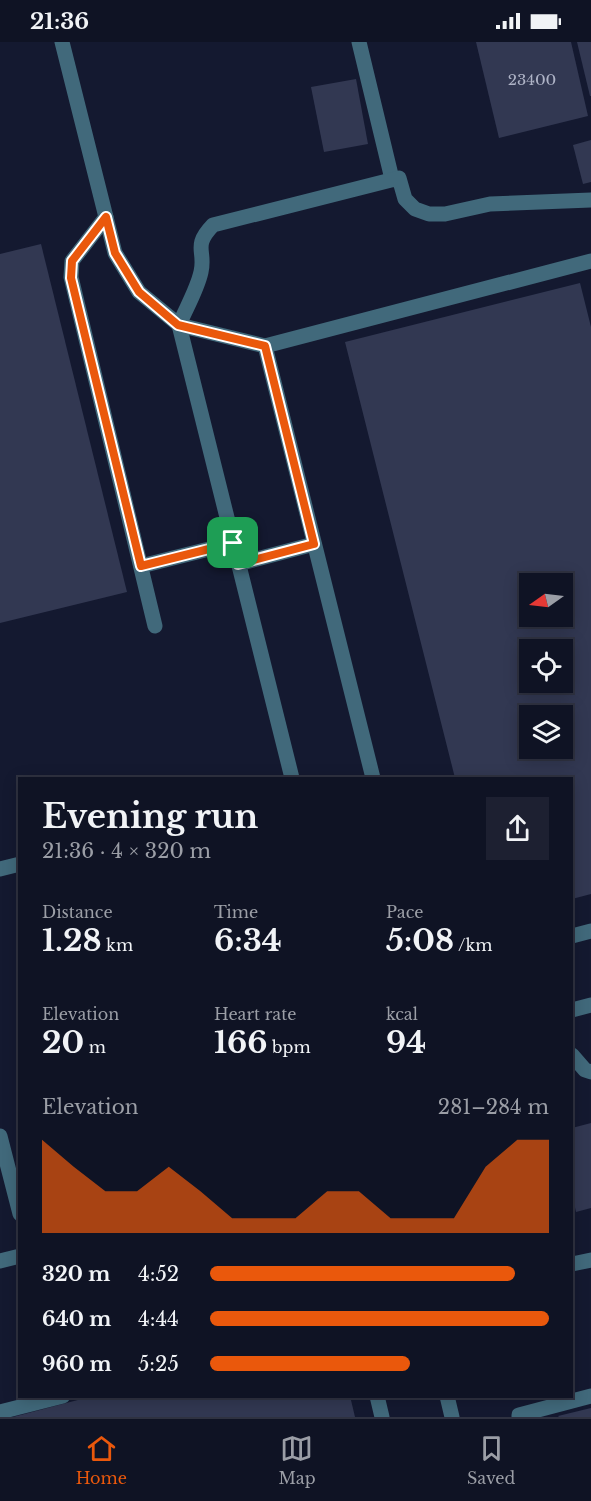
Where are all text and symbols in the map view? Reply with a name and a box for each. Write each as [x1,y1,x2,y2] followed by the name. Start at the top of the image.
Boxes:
[30,8,89,35] text: 21:36
[508,70,556,89] house number: 23400
[207,517,258,568] pin
[216,526,249,559] icon: arrive
[519,573,573,627] north arrow
[519,573,573,759] map controls
[519,639,573,693] button: locate
[519,705,573,759] button: layers
[42,796,258,837] text: Evening run
[486,797,549,860] button: share
[42,839,211,863] text: 21:36 · 4 × 320 m
[42,902,113,922] text: Distance
[214,902,258,922] text: Time
[386,902,423,922] text: Pace
[42,922,101,959] text: 1.28
[214,922,282,959] text: 6:34
[386,922,454,959] text: 5:08
[101,935,133,955] text: km
[454,935,492,955] text: /km
[42,1004,119,1024] text: Elevation
[214,1004,296,1024] text: Heart rate
[386,1004,418,1024] text: kcal
[42,1024,84,1061] text: 20
[214,1024,268,1061] text: 166
[386,1024,426,1061] text: 94
[84,1037,106,1057] text: m
[268,1037,311,1057] text: bpm
[42,1095,139,1119] text: Elevation
[438,1095,549,1119] text: 281–284 m
[42,1262,110,1286] text: 320 m
[138,1262,179,1286] text: 4:52
[42,1307,111,1331] text: 640 m
[138,1307,179,1331] text: 4:44
[42,1352,112,1376] text: 960 m
[138,1352,179,1376] text: 5:25
[76,1432,127,1488] tab: Home
[278,1432,316,1488] tab: Map
[467,1432,515,1488] tab: Saved

